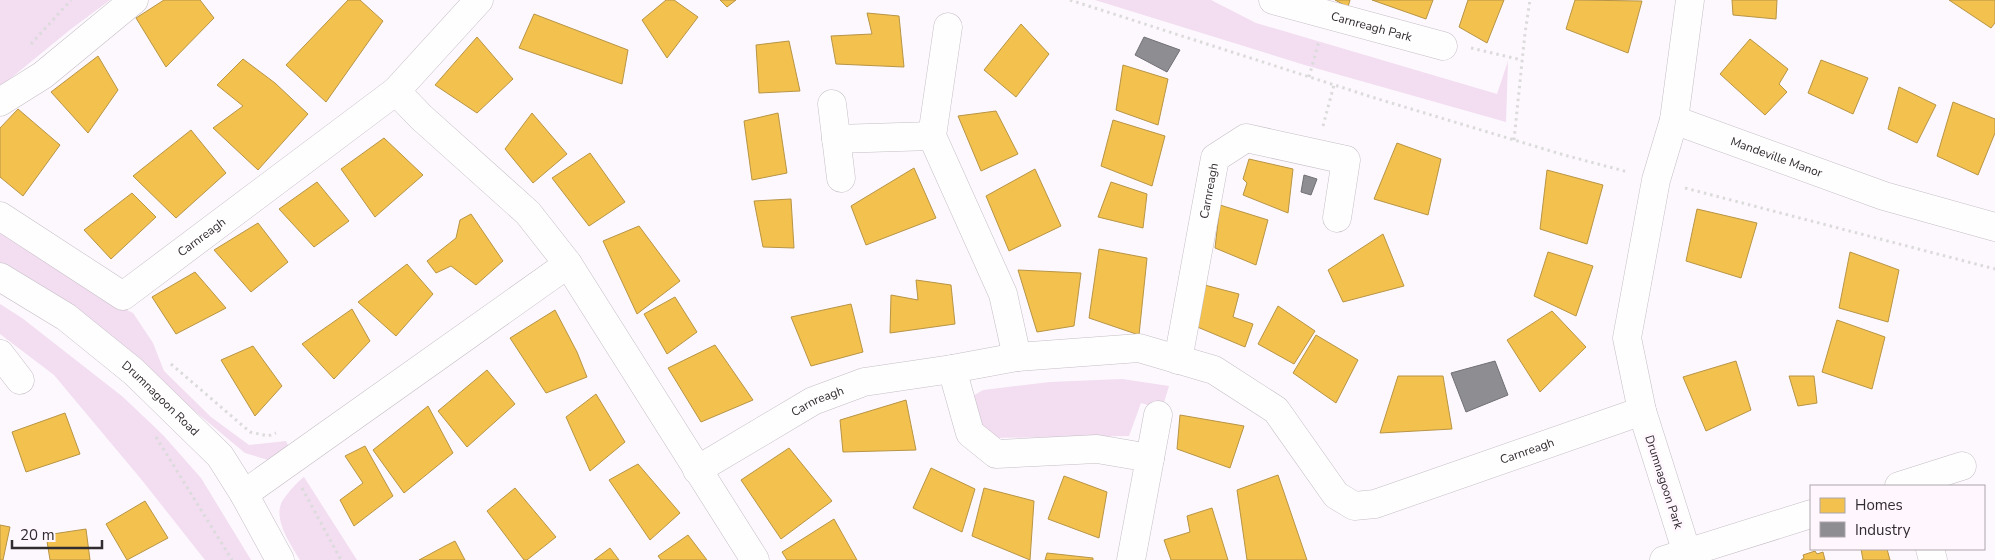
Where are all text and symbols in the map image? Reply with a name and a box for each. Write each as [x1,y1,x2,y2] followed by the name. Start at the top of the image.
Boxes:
[1329,8,1415,46] street label: Carnreagh Park
[1728,133,1825,181] street label: Mandeville Manor
[1196,162,1222,220] street label: Carnreagh
[174,214,229,260] street label: Carnreagh
[118,357,203,439] street label: Drumnagoon Road
[788,382,846,420] street label: Carnreagh
[1641,433,1687,532] street label: Drumnagoon Park
[1498,434,1556,468] street label: Carnreagh
[1810,485,1985,550] legend
[1855,495,1903,515] text: Homes
[12,518,102,550] scale bar
[1855,520,1911,540] text: Industry
[20,525,55,545] text: 20 m

